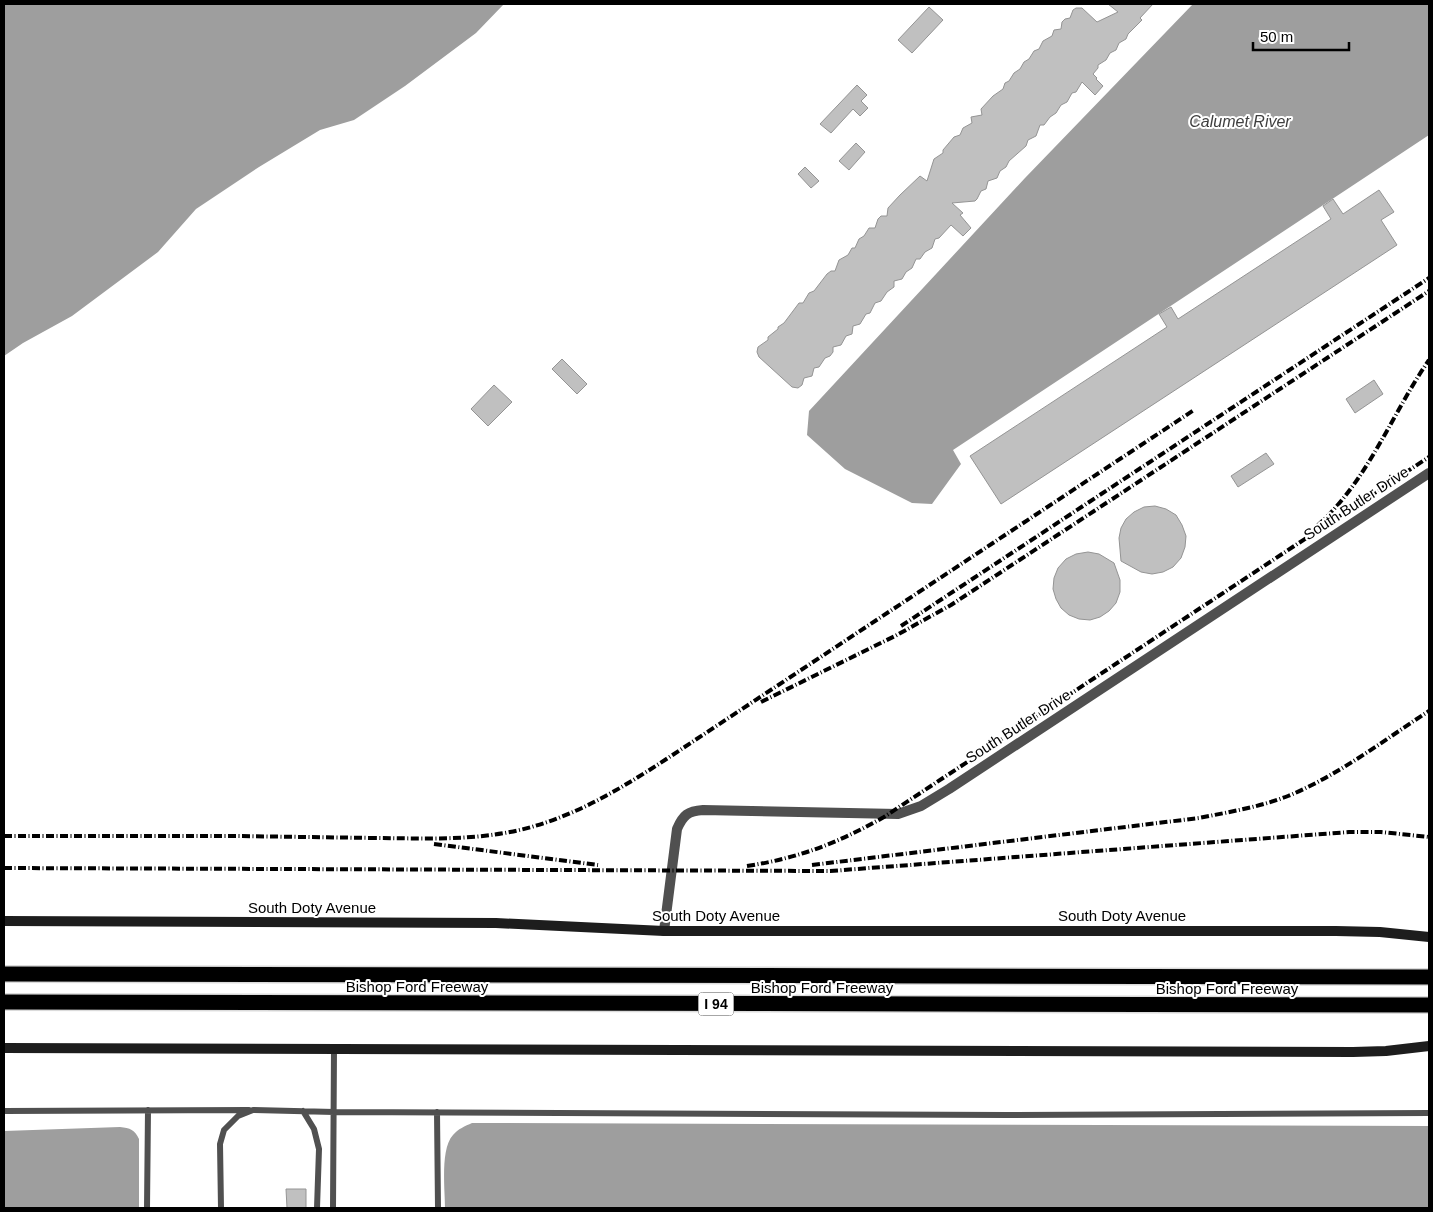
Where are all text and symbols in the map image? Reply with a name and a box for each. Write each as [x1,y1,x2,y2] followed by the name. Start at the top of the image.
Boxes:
[1253,20,1349,52] scale bar
[1260,28,1293,45] text: 50 m
[1189,113,1291,130] water label: Calumet River
[1300,463,1412,543] street label: South Butler Drive
[962,686,1074,766] street label: South Butler Drive
[248,899,376,916] street label: South Doty Avenue
[652,907,780,924] street label: South Doty Avenue
[1058,907,1186,924] street label: South Doty Avenue
[346,978,489,995] street label: Bishop Ford Freeway
[751,979,894,996] street label: Bishop Ford Freeway
[1156,980,1299,997] street label: Bishop Ford Freeway
[698,992,734,1016] road number: I 94

